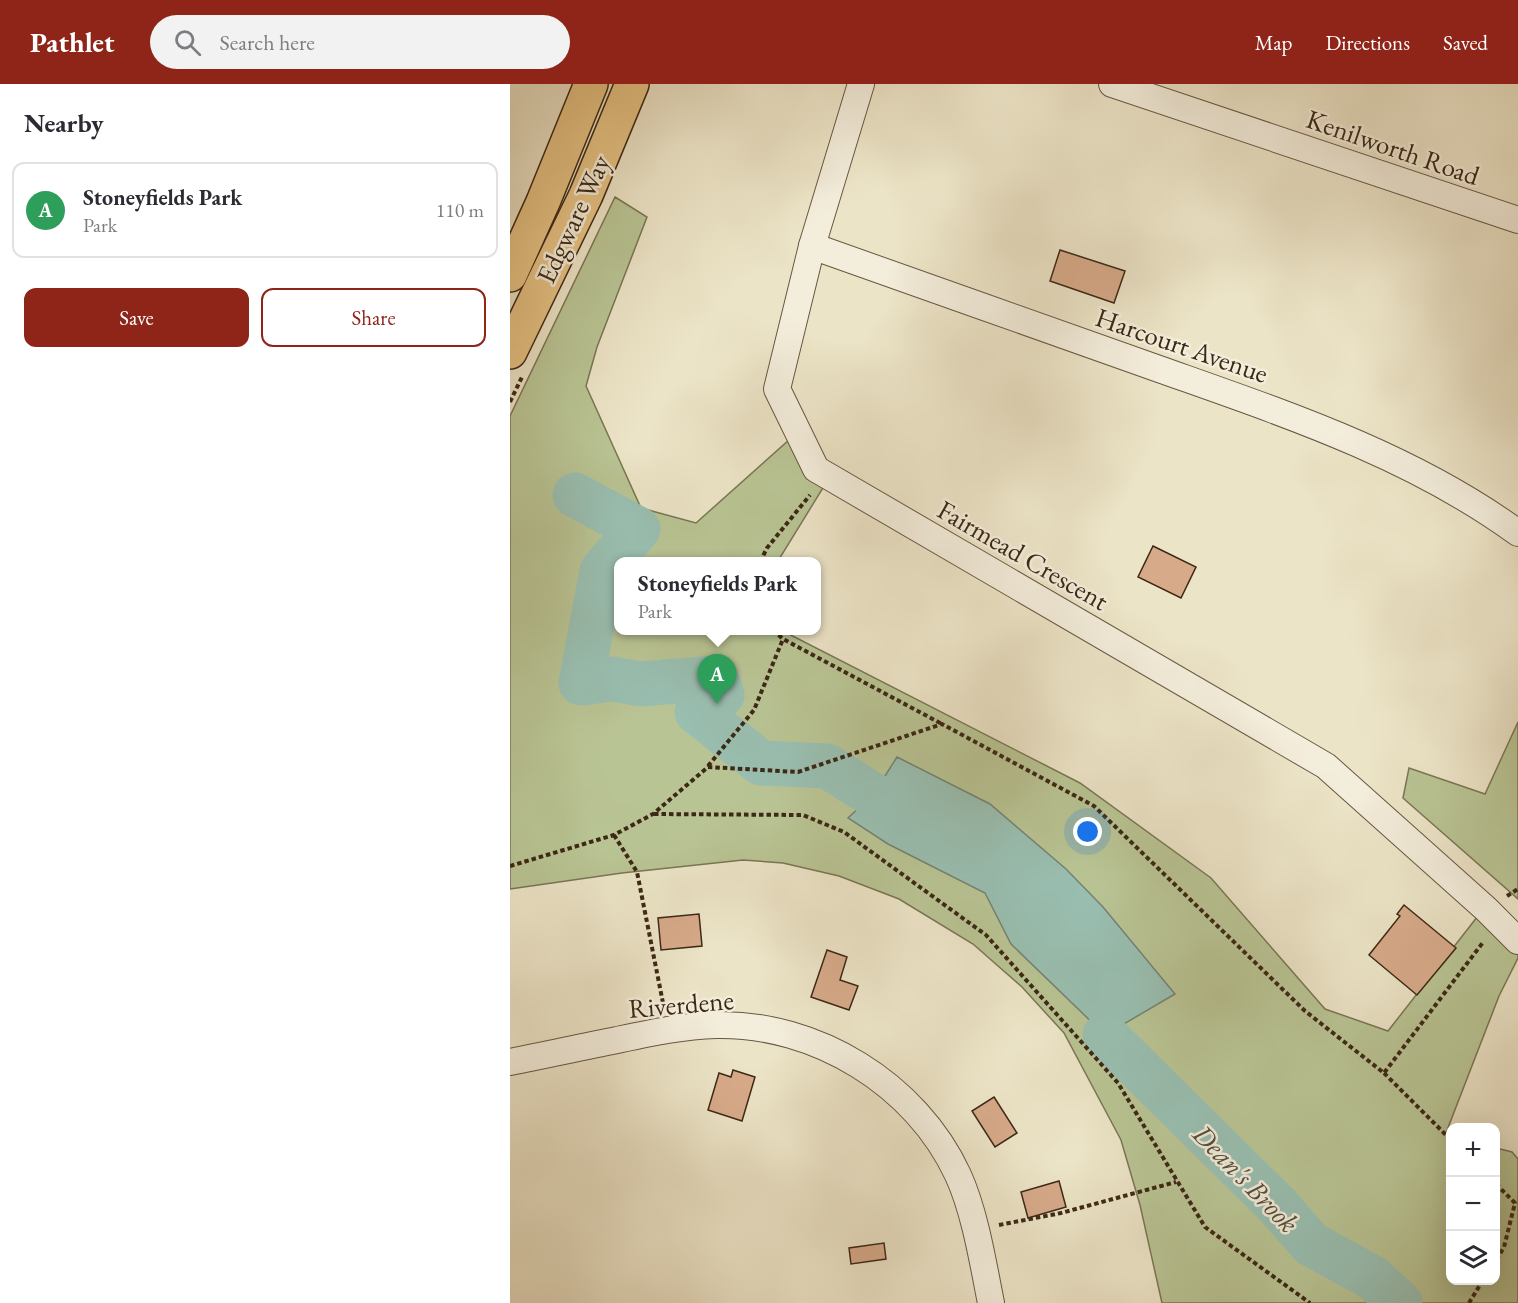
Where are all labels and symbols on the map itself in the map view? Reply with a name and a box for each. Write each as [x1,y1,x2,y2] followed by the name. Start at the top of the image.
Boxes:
[1302,101,1484,193] street label: Kenilworth Road
[528,149,618,289] street label: Edgware Way
[1091,299,1273,391] street label: Harcourt Avenue
[931,492,1115,618] street label: Fairmead Crescent
[698,654,736,704] pin: A
[1073,817,1102,846] your location
[627,982,735,1026] street label: Riverdene
[1185,1115,1307,1240] water label: Dean's Brook

